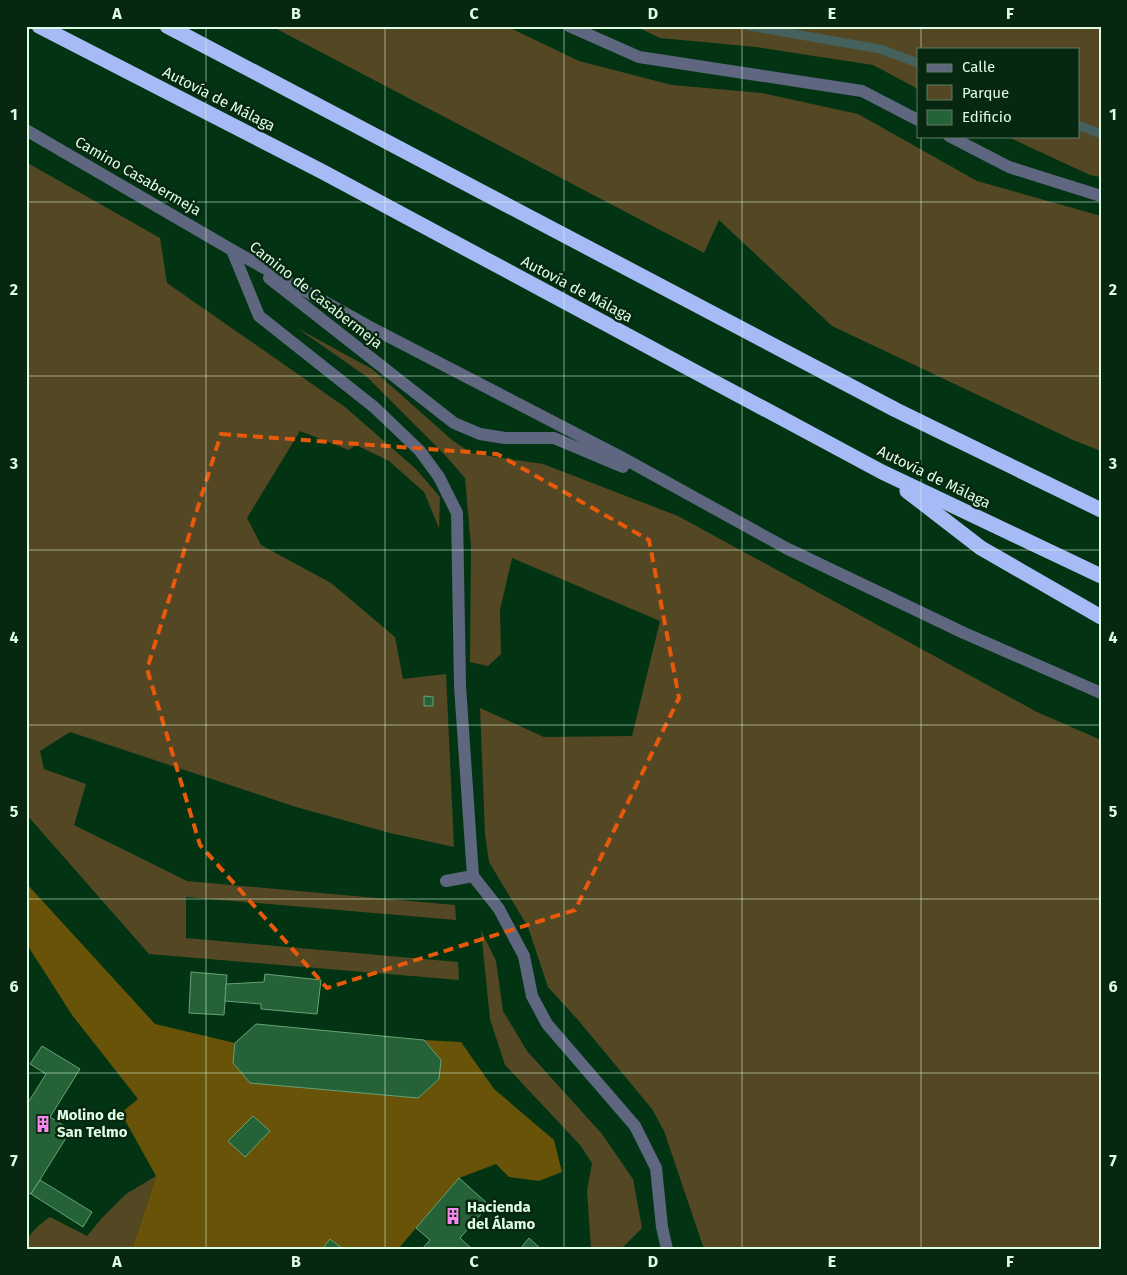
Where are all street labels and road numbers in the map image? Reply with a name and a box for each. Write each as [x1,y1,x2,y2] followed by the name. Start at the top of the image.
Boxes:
[160,63,278,135] street label: Autovía de Málaga
[72,133,204,219] street label: Camino Casabermeja
[246,238,386,352] street label: Camino de Casabermeja
[518,252,636,326] street label: Autovía de Málaga
[874,442,994,512] street label: Autovía de Málaga

